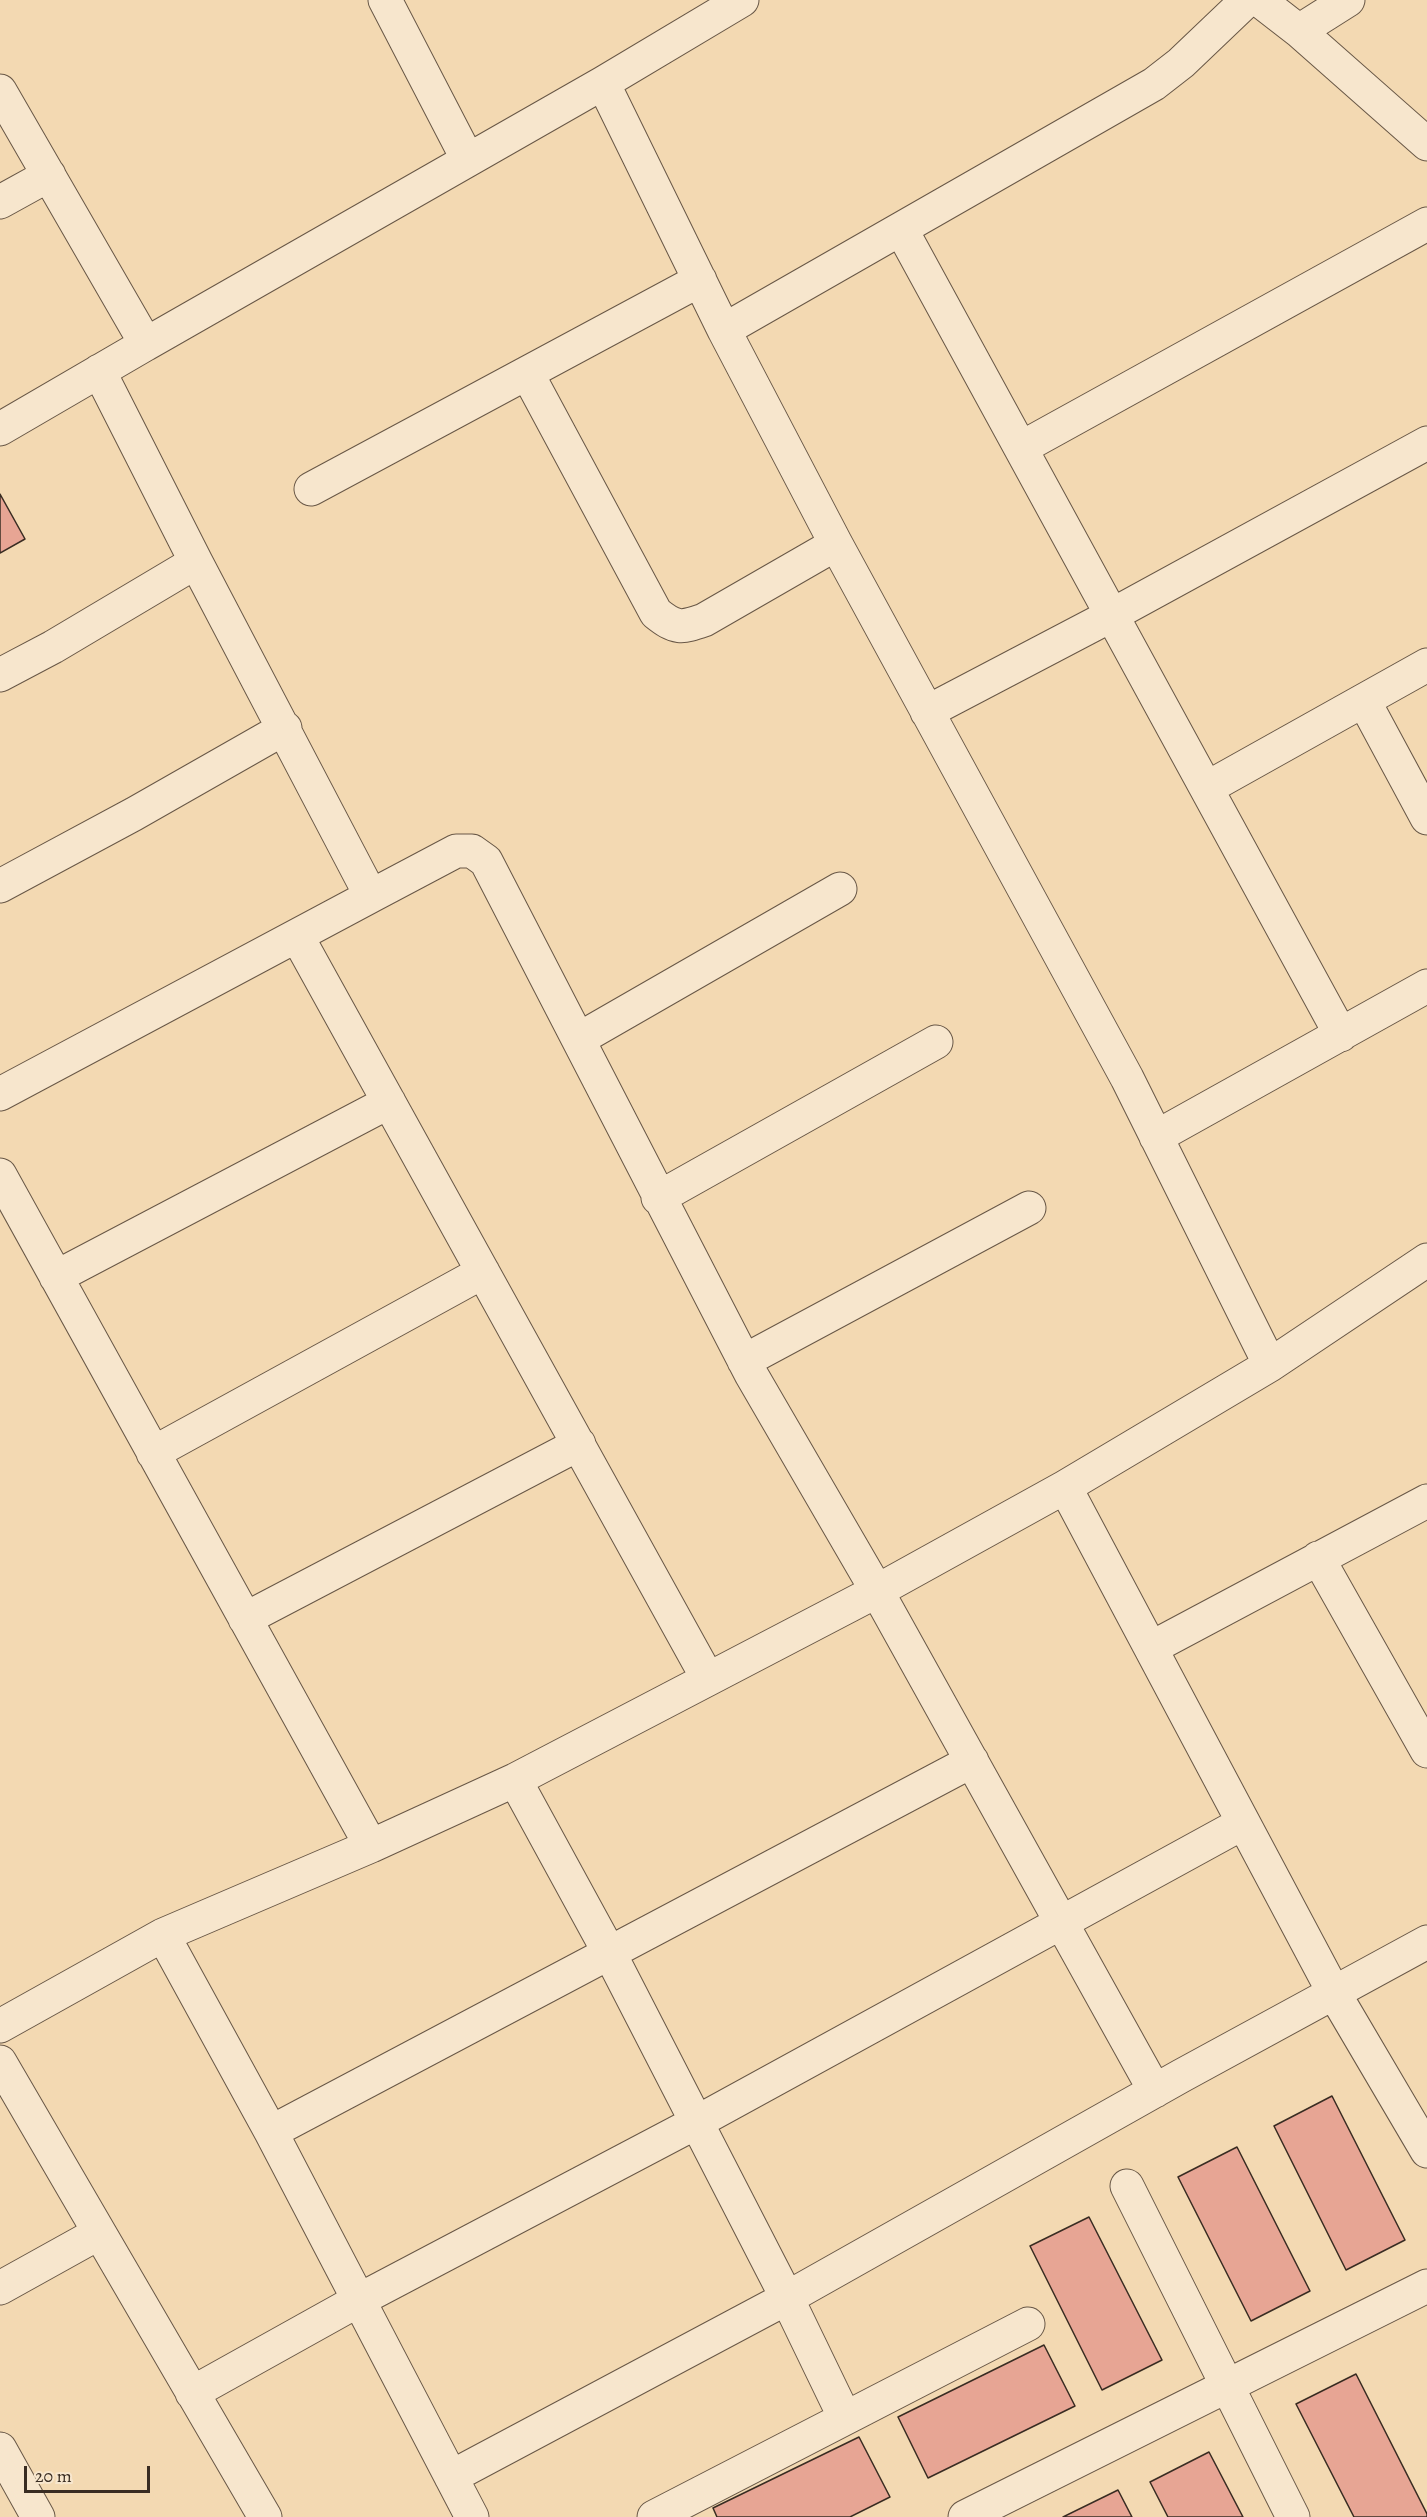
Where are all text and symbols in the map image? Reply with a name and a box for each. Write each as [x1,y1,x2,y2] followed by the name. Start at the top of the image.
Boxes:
[27,2454,153,2492] scale bar
[35,2464,72,2488] text: 20 m

